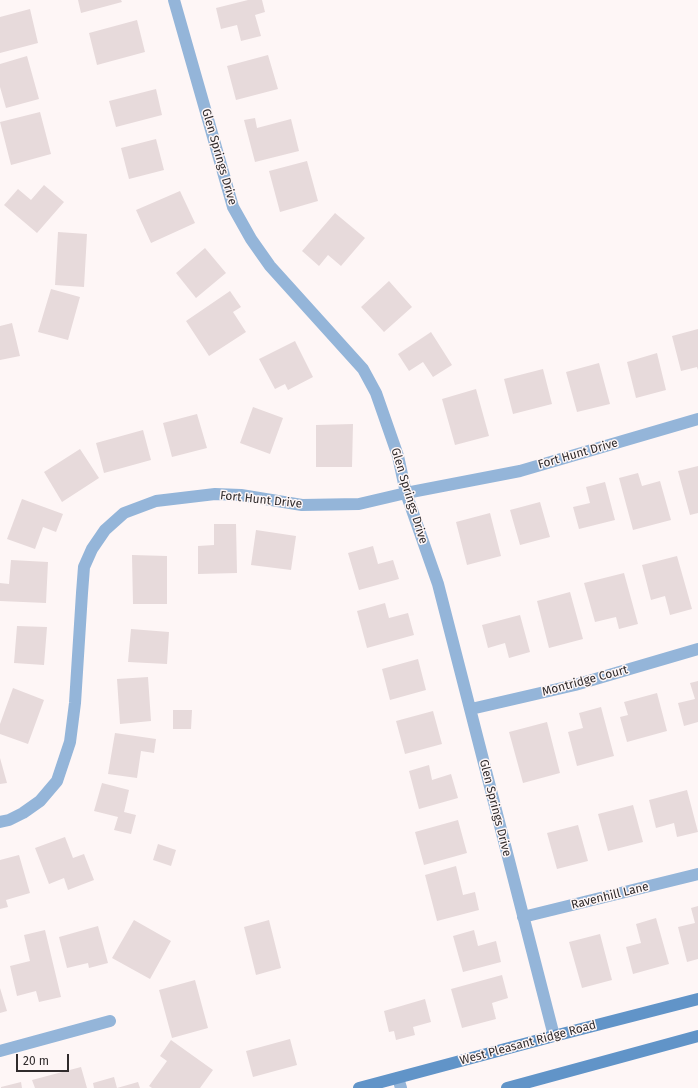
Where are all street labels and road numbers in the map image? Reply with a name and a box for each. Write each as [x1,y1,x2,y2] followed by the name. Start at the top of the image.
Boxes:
[198,107,240,207] street label: Glen Springs Drive
[536,436,620,472] street label: Fort Hunt Drive
[388,446,430,546] street label: Glen Springs Drive
[219,489,303,511] street label: Fort Hunt Drive
[541,663,629,699] street label: Montridge Court
[476,758,514,858] street label: Glen Springs Drive
[570,879,650,913] street label: Ravenhill Lane
[458,1018,598,1068] street label: West Pleasant Ridge Road

